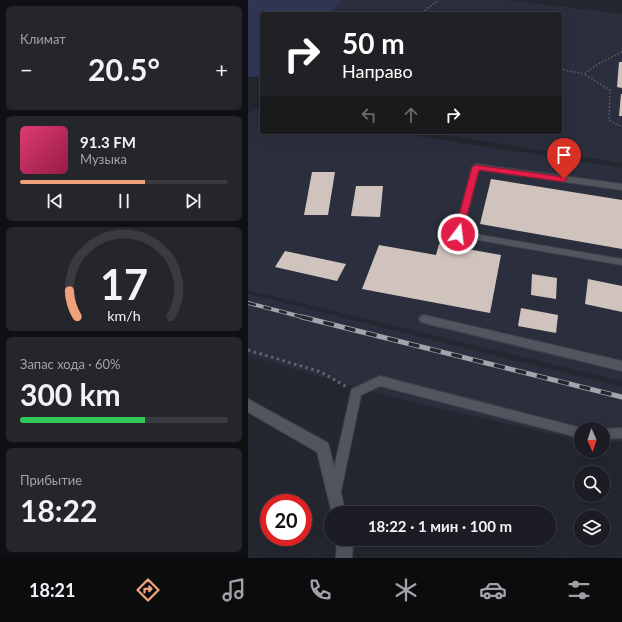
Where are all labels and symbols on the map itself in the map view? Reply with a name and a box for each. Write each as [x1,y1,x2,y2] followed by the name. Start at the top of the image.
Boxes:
[547,138,581,179] pin
[437,213,479,255] position arrow
[574,422,610,458] north arrow
[260,494,312,546] speed limit sign: 20

